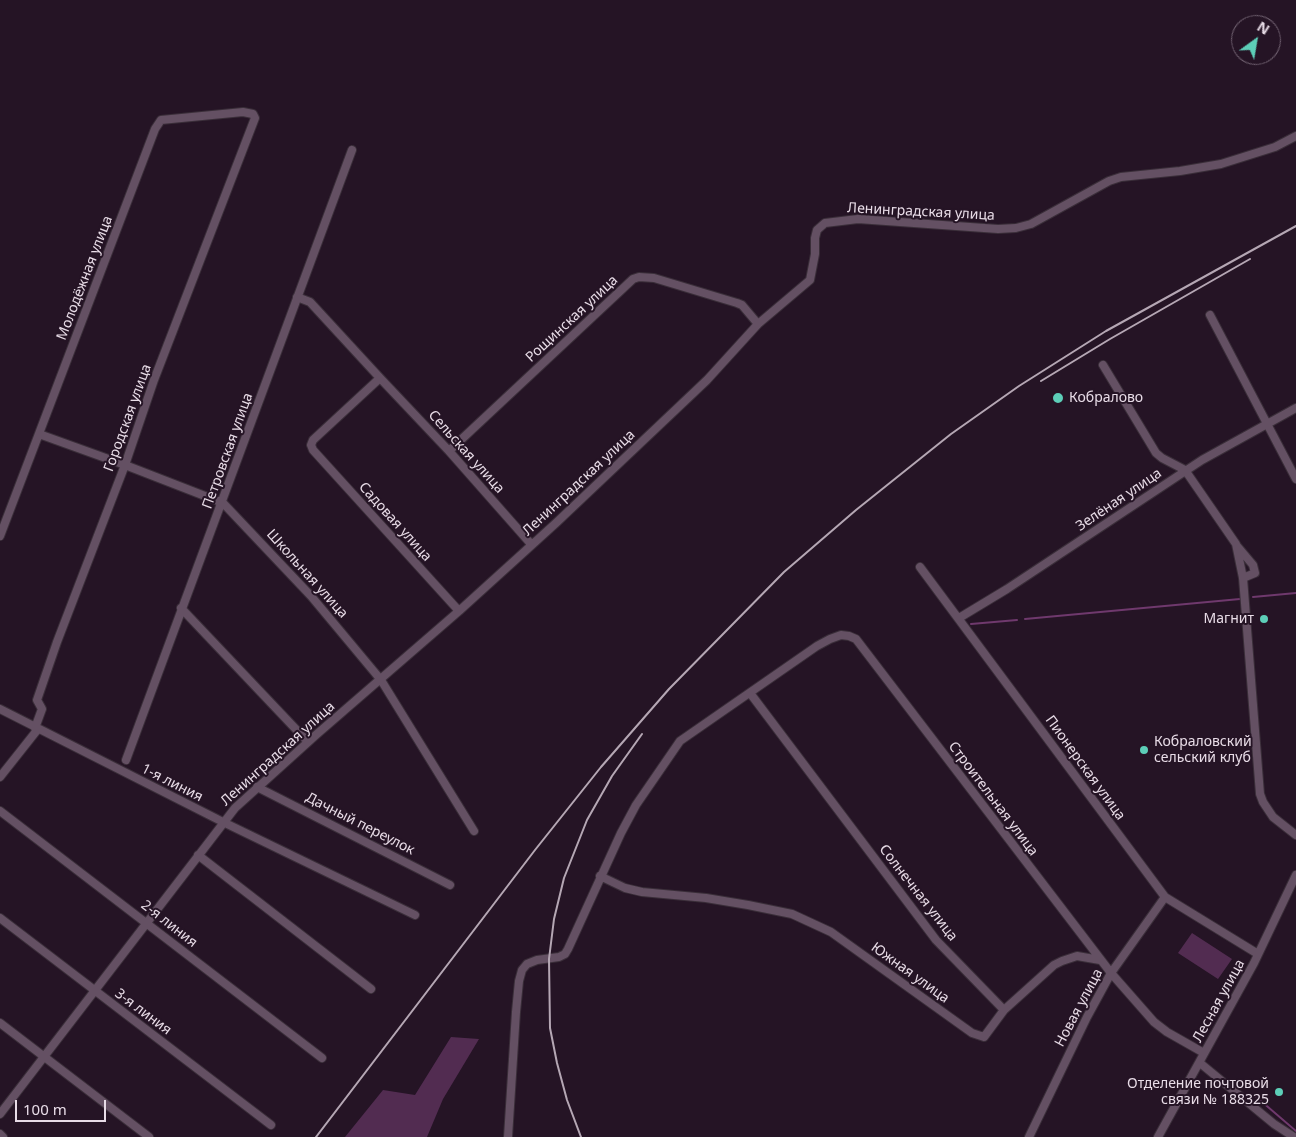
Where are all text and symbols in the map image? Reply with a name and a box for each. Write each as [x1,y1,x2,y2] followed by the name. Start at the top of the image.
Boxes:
[1231,15,1281,65] north arrow
[1254,17,1274,39] text: N
[847,200,995,224] street label: Ленинградская улица
[54,213,116,343] street label: Молодёжная улица
[522,272,622,366] street label: Рощинская улица
[101,362,155,474] street label: Городская улица
[1069,390,1143,406] place label: Кобралово
[199,391,257,511] street label: Петровская улица
[1051,391,1065,405] marker: Кобралово
[424,407,508,497] street label: Сельская улица
[519,427,639,539] street label: Ленинградская улица
[1073,465,1165,535] street label: Зелёная улица
[355,479,435,565] street label: Садовая улица
[263,526,351,622] street label: Школьная улица
[1204,611,1254,627] place label: Магнит
[1258,613,1270,625] marker: Магнит
[218,698,338,810] street label: Ленинградская улица
[1041,712,1129,824] street label: Пионерская улица
[1154,734,1252,766] place label: Кобраловский сельский клуб
[945,739,1041,859] street label: Строительная улица
[1138,744,1150,756] marker: Кобраловский сельский клуб
[139,760,205,806] street label: 1-я линия
[303,789,417,859] street label: Дачный переулок
[875,841,961,945] street label: Солнечная улица
[138,897,200,951] street label: 2-я линия
[868,939,952,1007] street label: Южная улица
[1189,957,1249,1045] street label: Лесная улица
[1051,966,1107,1050] street label: Новая улица
[111,985,175,1039] street label: 3-я линия
[1127,1076,1269,1108] place label: Отделение почтовой связи № 188325
[1273,1086,1285,1098] marker: Отделение почтовой связи № 188325
[18,1090,109,1122] scale bar
[23,1099,67,1119] text: 100 m

